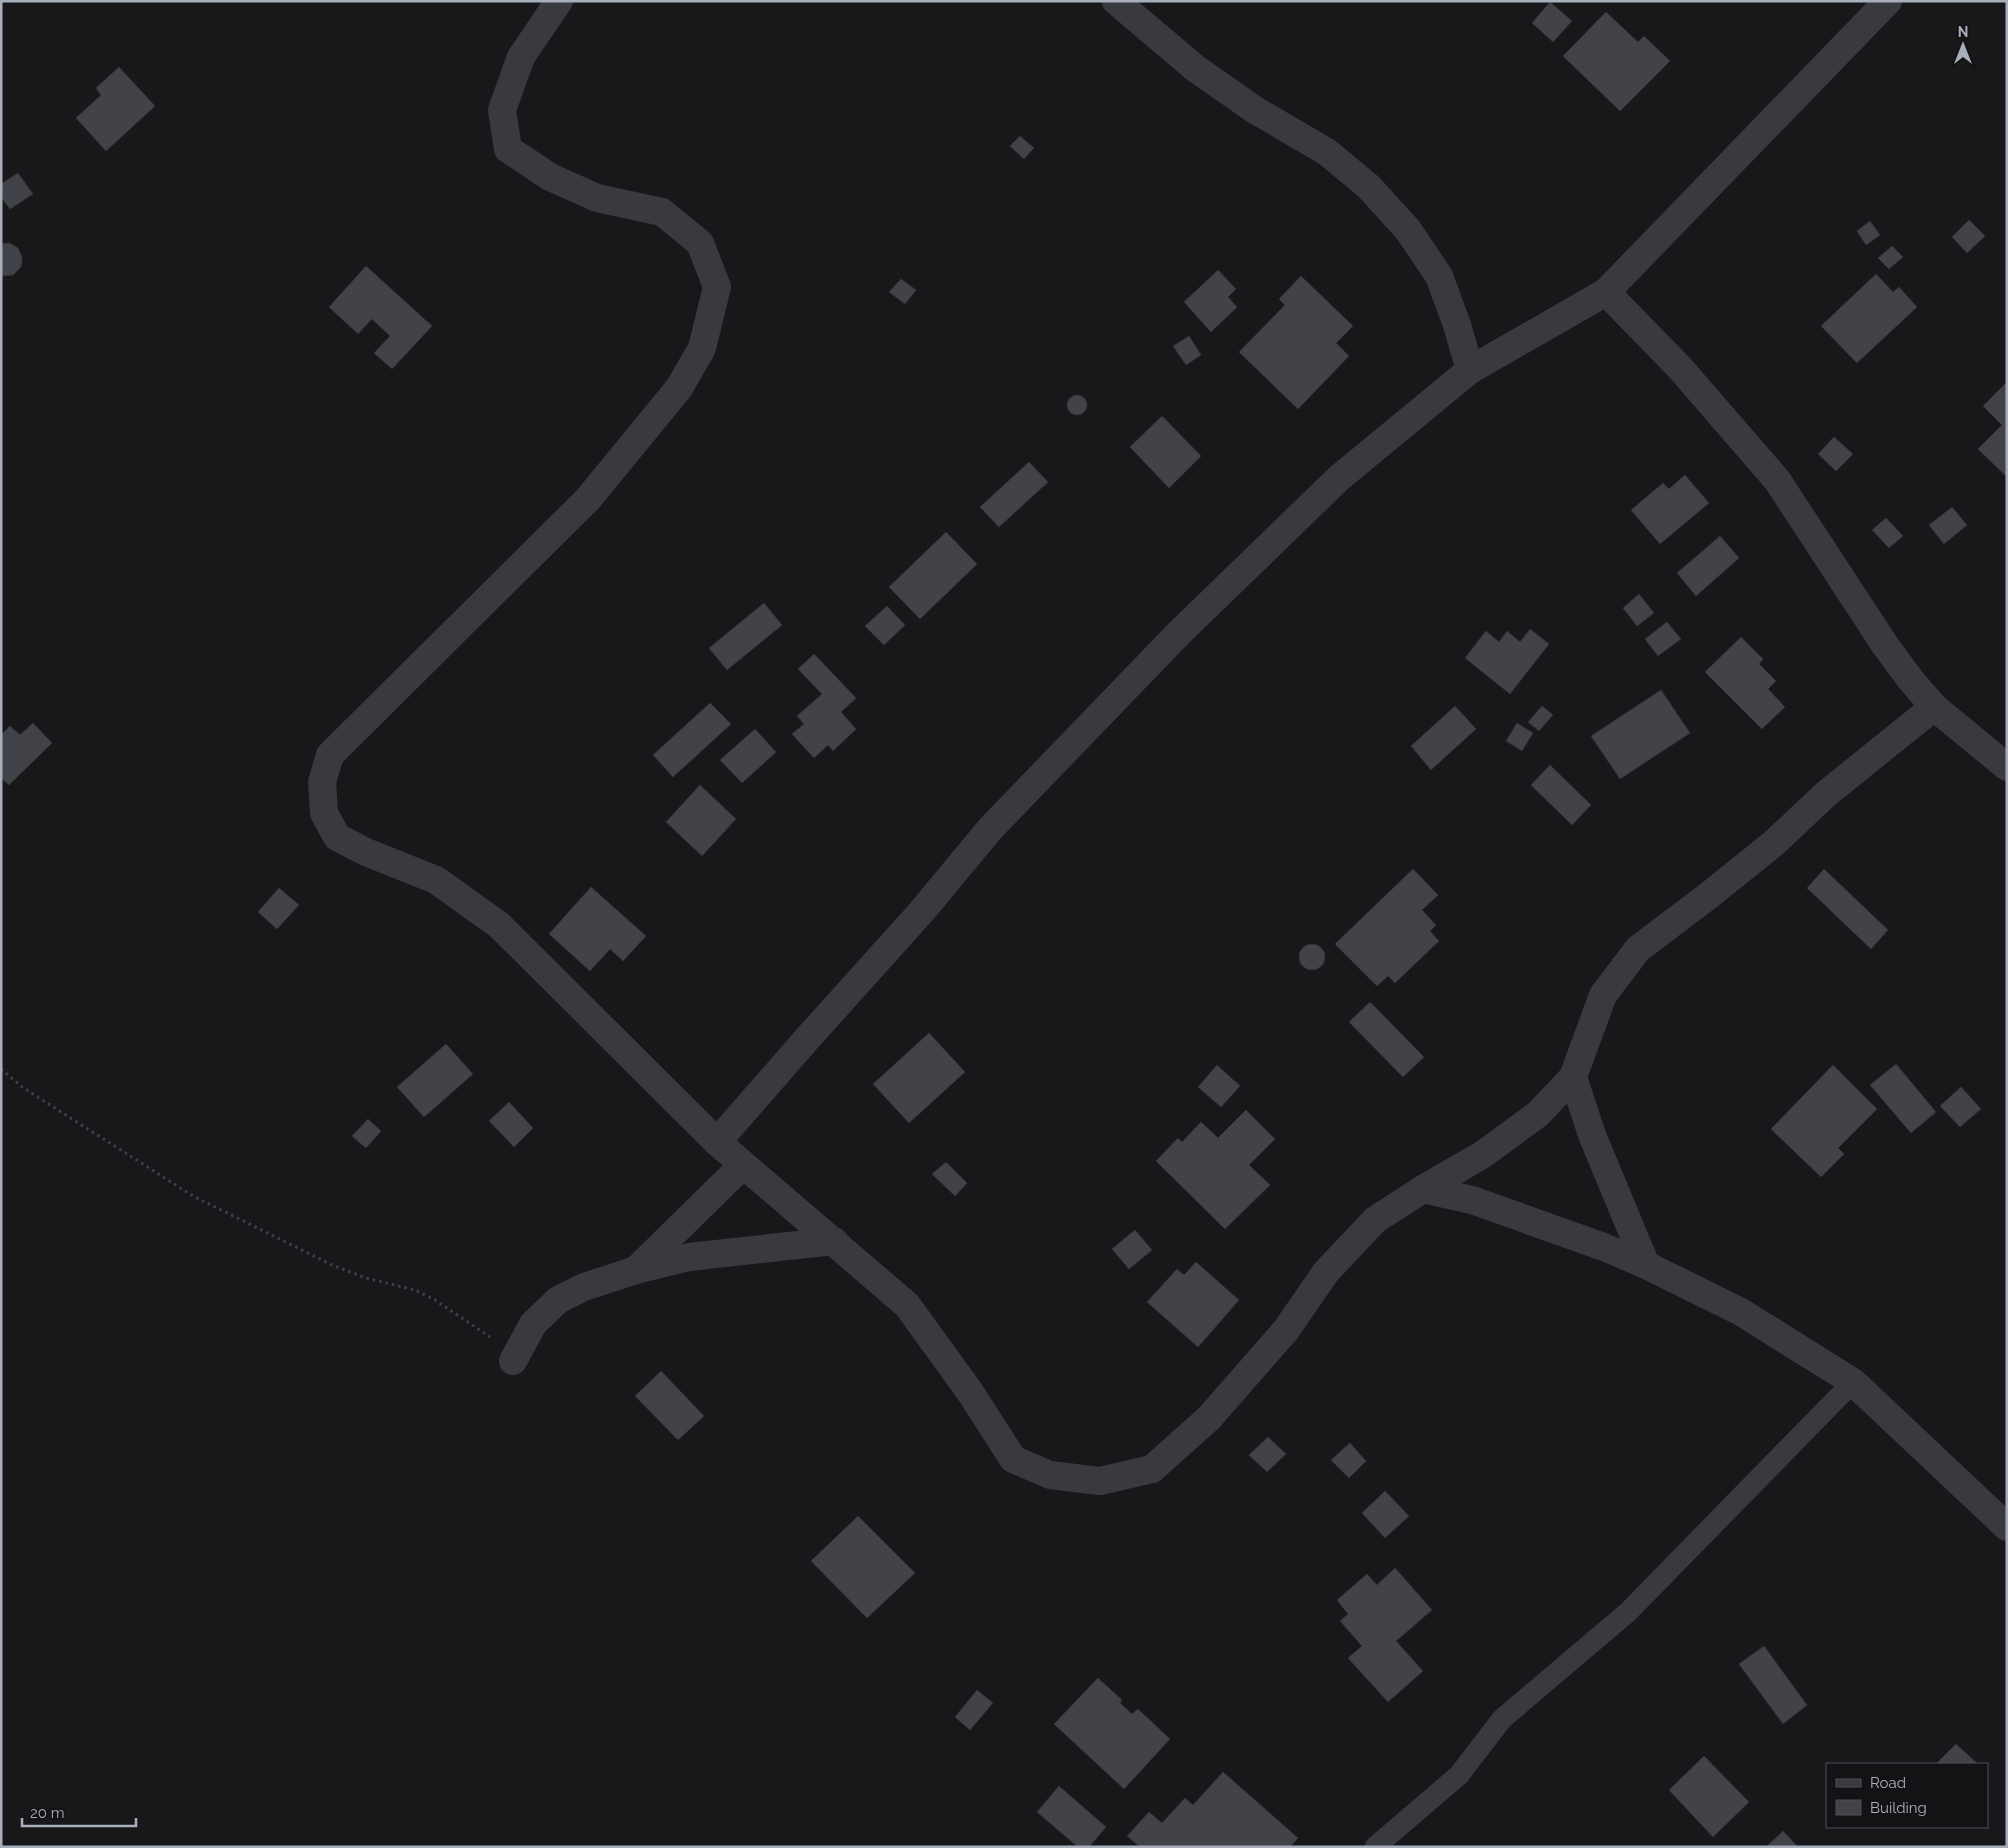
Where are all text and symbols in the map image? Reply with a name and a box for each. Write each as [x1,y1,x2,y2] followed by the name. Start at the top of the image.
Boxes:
[1938,20,1988,70] north arrow
[1958,24,1968,40] text: N
[1826,1763,1988,1828] legend
[1870,1774,1906,1792] text: Road
[22,1796,136,1828] scale bar
[1870,1799,1927,1817] text: Building
[30,1804,65,1822] text: 20 m

